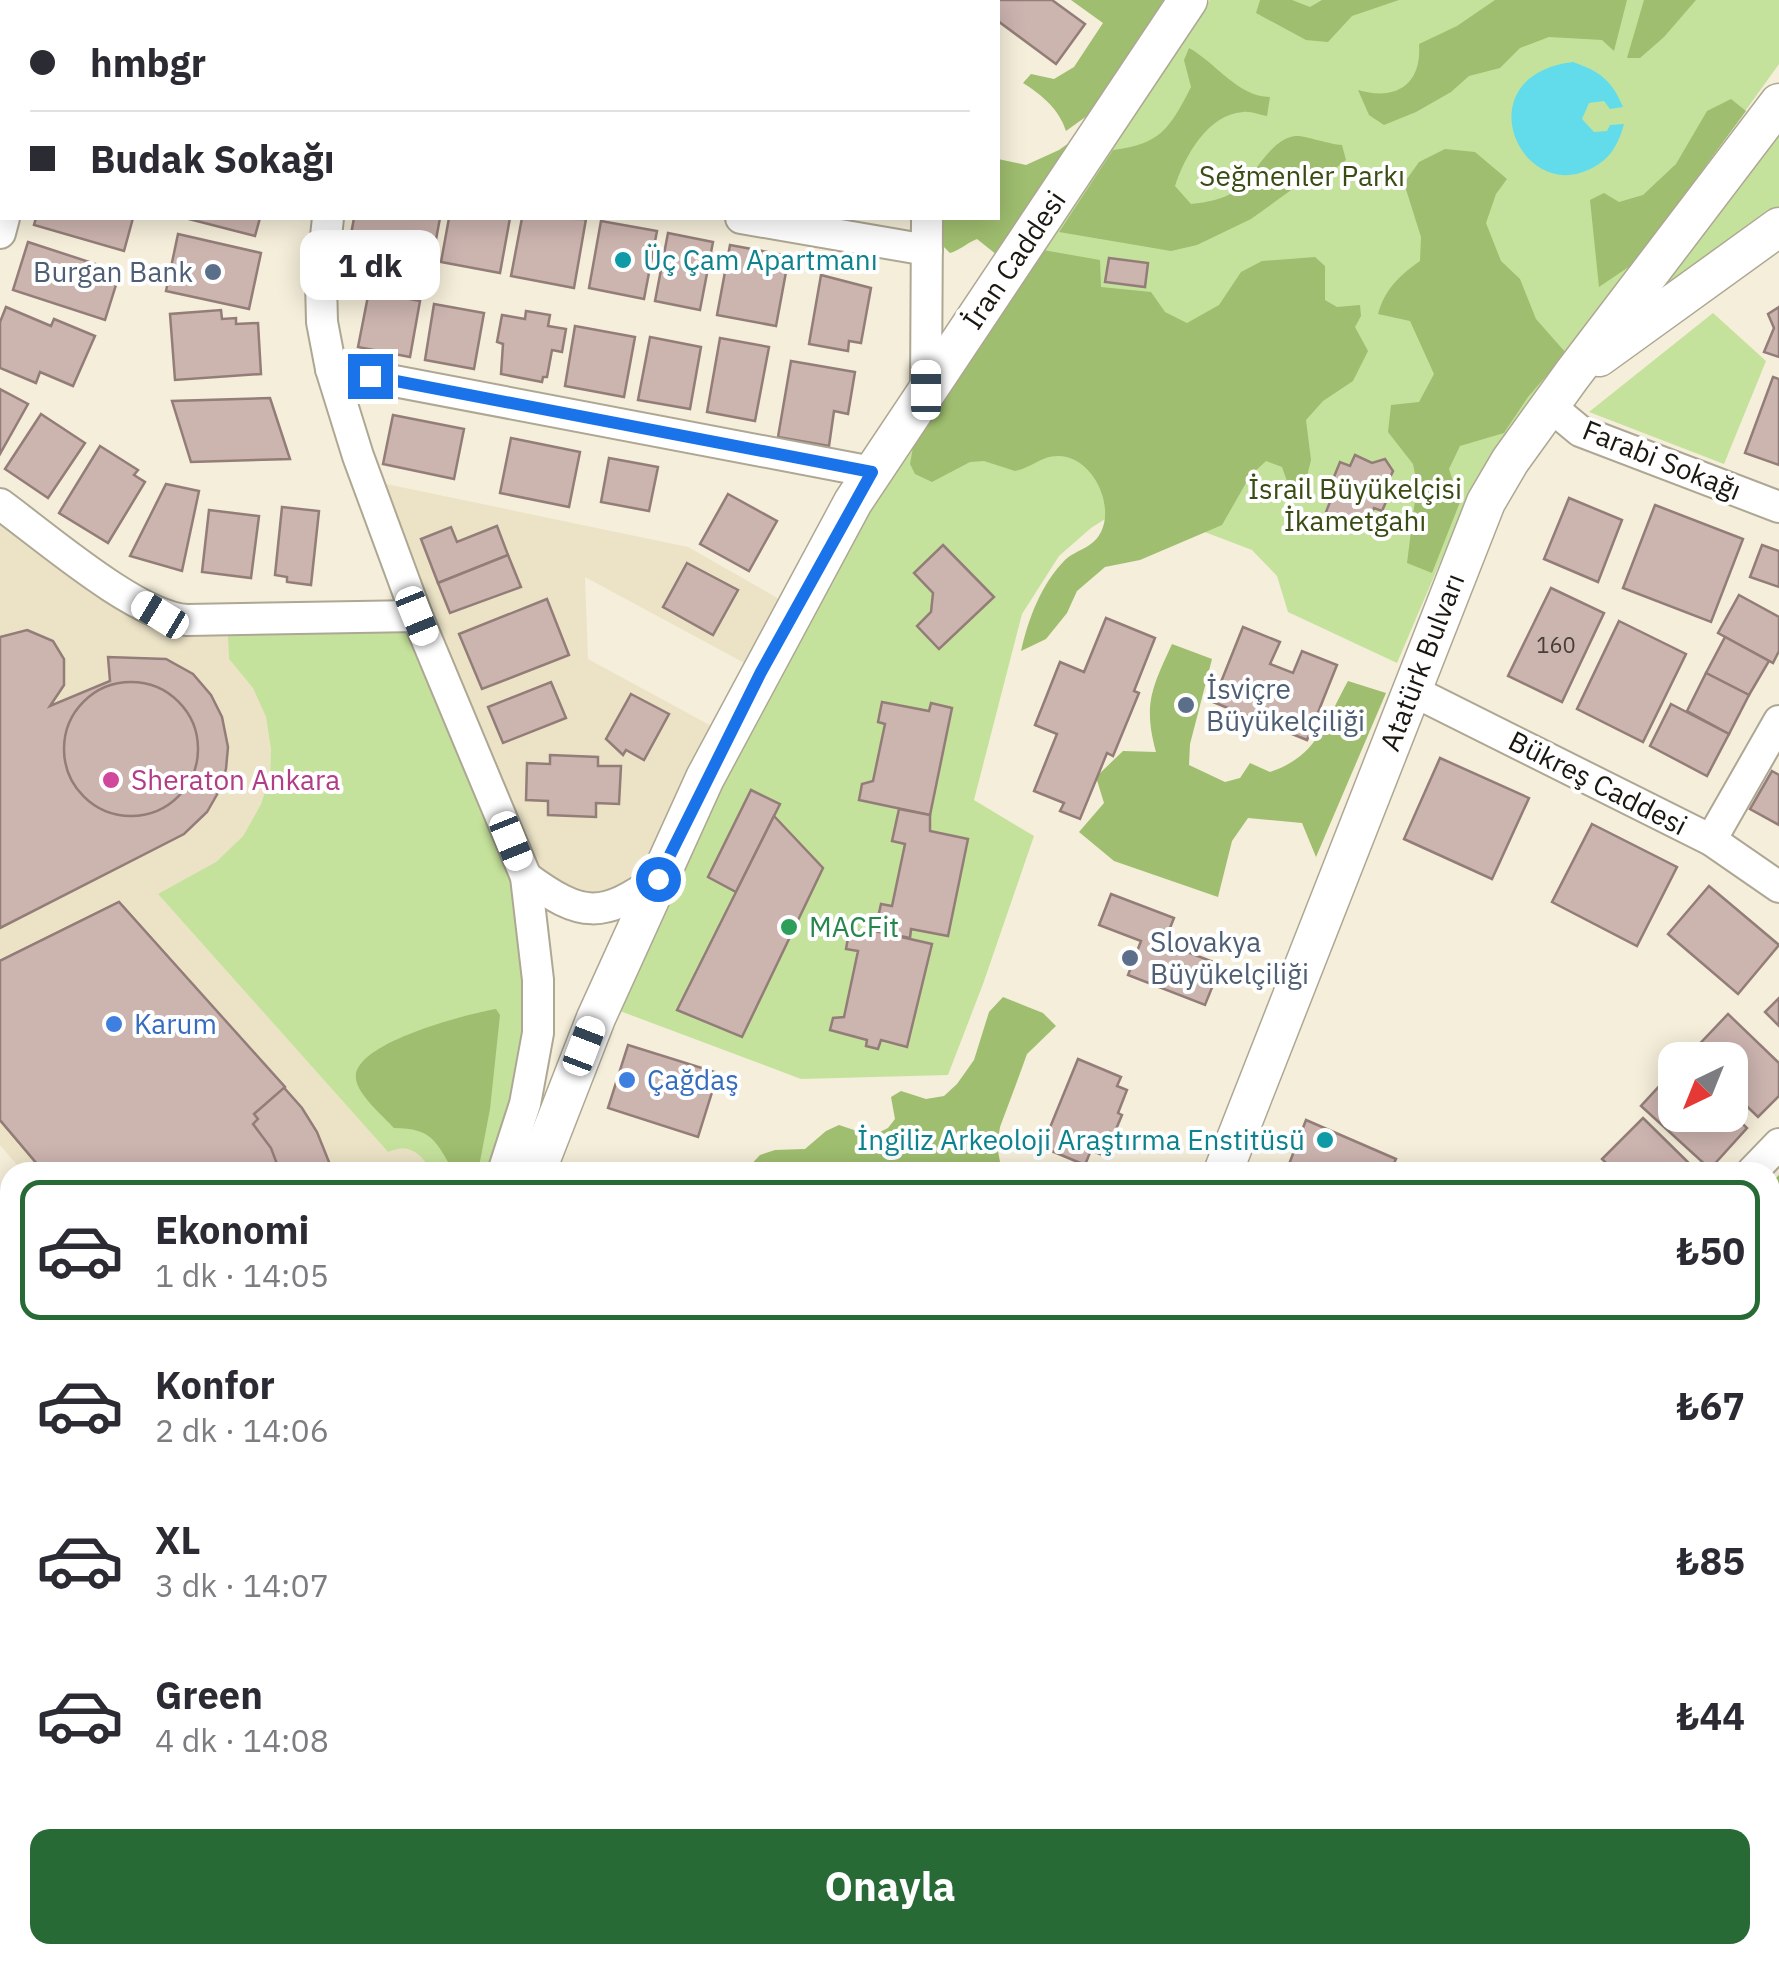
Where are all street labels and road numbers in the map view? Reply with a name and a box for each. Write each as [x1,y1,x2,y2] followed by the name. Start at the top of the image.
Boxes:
[954,183,1074,336] street label: İran Caddesi
[1577,411,1747,508] street label: Farabi Sokağı
[1371,568,1472,756] street label: Atatürk Bulvarı
[1503,722,1694,843] street label: Bükreş Caddesi

